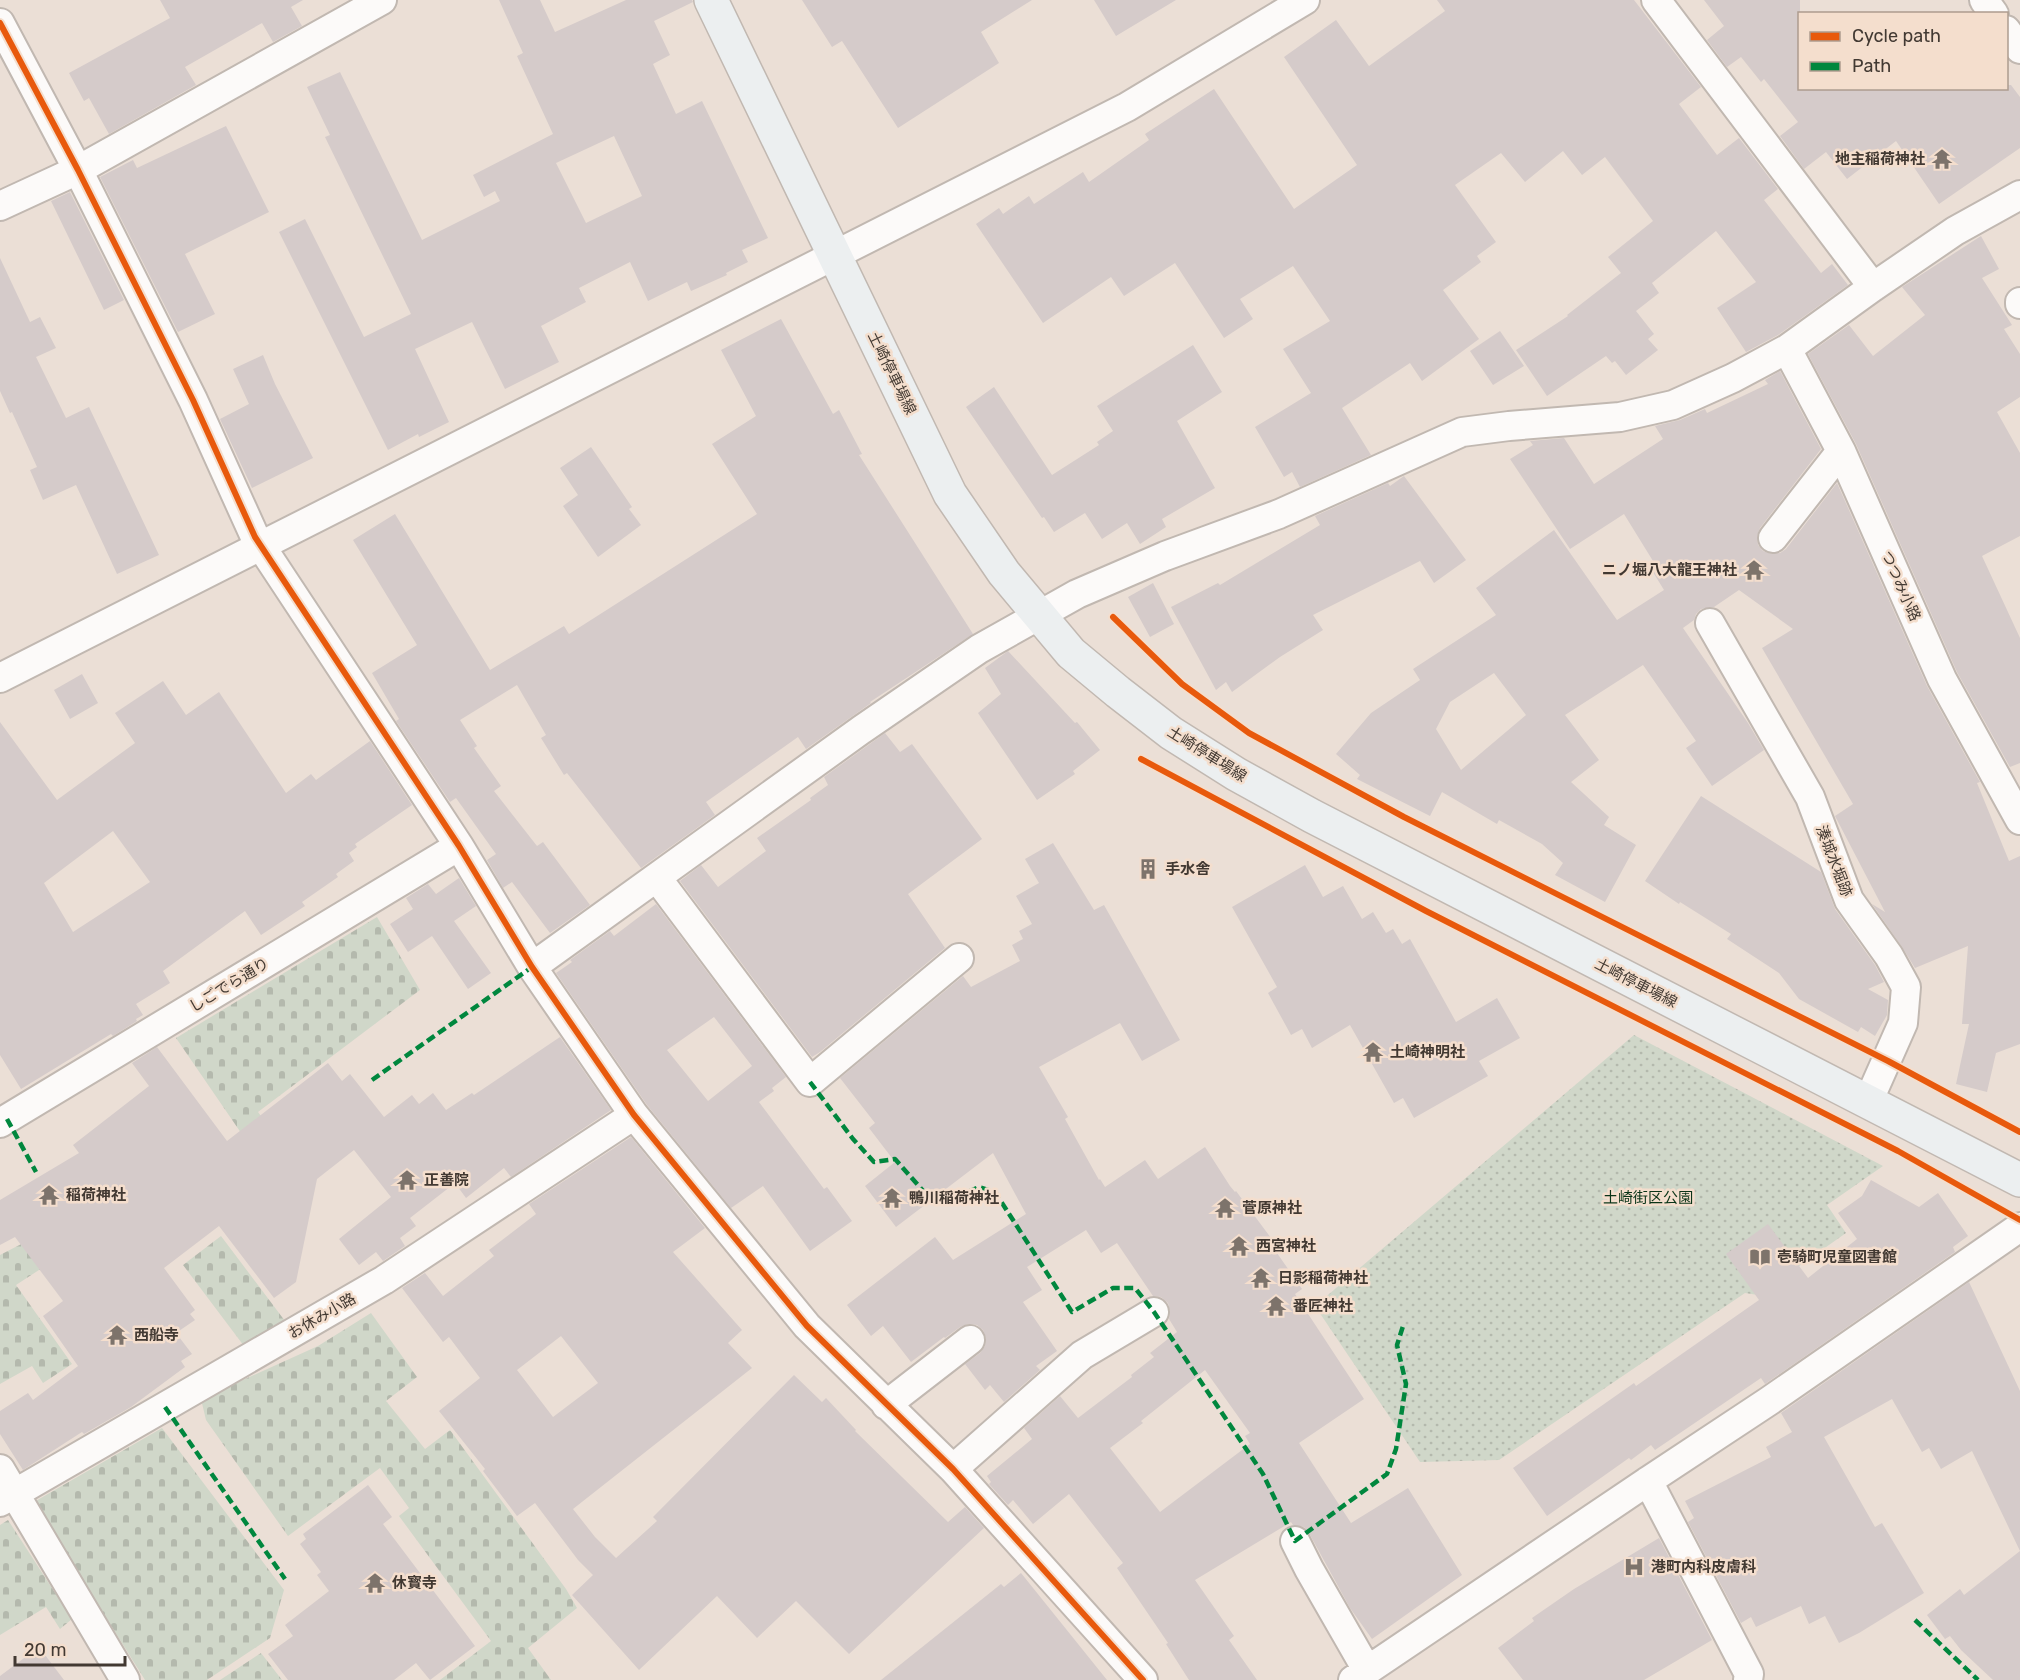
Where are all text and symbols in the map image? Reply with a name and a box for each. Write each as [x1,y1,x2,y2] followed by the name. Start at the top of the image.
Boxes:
[1798,12,2008,90] legend
[1852,25,1941,47] text: Cycle path
[1852,55,1891,77] text: Path
[1930,147,1954,171] temple icon: 地主稲荷神社
[1835,150,1925,168] place label: 地主稲荷神社
[864,329,920,417] street label: 土崎停車場線
[1878,548,1924,624] street label: つつみ小路
[1742,558,1766,582] temple icon: ニノ堀八大龍王神社
[1602,561,1737,579] place label: ニノ堀八大龍王神社
[1164,723,1250,785] street label: 土崎停車場線
[1812,823,1856,899] street label: 湊城水堀跡
[1136,857,1160,881] building icon: 手水舎
[1165,860,1211,878] place label: 手水舎
[186,954,272,1016] street label: しごでら通り
[1592,955,1680,1011] street label: 土崎停車場線
[1361,1040,1385,1064] temple icon: 土崎神明社
[1390,1043,1465,1061] place label: 土崎神明社
[395,1168,419,1192] temple icon: 正善院
[424,1171,469,1189] place label: 正善院
[37,1183,61,1207] temple icon: 稲荷神社
[66,1186,126,1204] place label: 稲荷神社
[880,1186,904,1210] temple icon: 鴨川稲荷神社
[909,1189,999,1207] place label: 鴨川稲荷神社
[1603,1189,1693,1207] park label: 土崎街区公園
[1213,1196,1237,1220] temple icon: 菅原神社
[1242,1199,1302,1217] place label: 菅原神社
[1227,1234,1251,1258] temple icon: 西宮神社
[1256,1237,1316,1255] place label: 西宮神社
[1748,1245,1772,1269] library icon: 壱騎町児童図書館
[1777,1248,1897,1266] place label: 壱騎町児童図書館
[1249,1266,1273,1290] temple icon: 日影稲荷神社
[1278,1269,1368,1287] place label: 日影稲荷神社
[285,1289,359,1343] street label: お休み小路
[1264,1294,1288,1318] temple icon: 番匠神社
[1293,1297,1353,1315] place label: 番匠神社
[105,1323,129,1347] temple icon: 西船寺
[134,1326,179,1344] place label: 西船寺
[1622,1555,1646,1579] hospital icon: 港町内科皮膚科
[1651,1558,1756,1576] place label: 港町内科皮膚科
[363,1571,387,1595] temple icon: 休寳寺
[392,1574,437,1592] place label: 休寳寺
[15,1629,124,1667] scale bar
[24,1639,66,1661] text: 20 m

